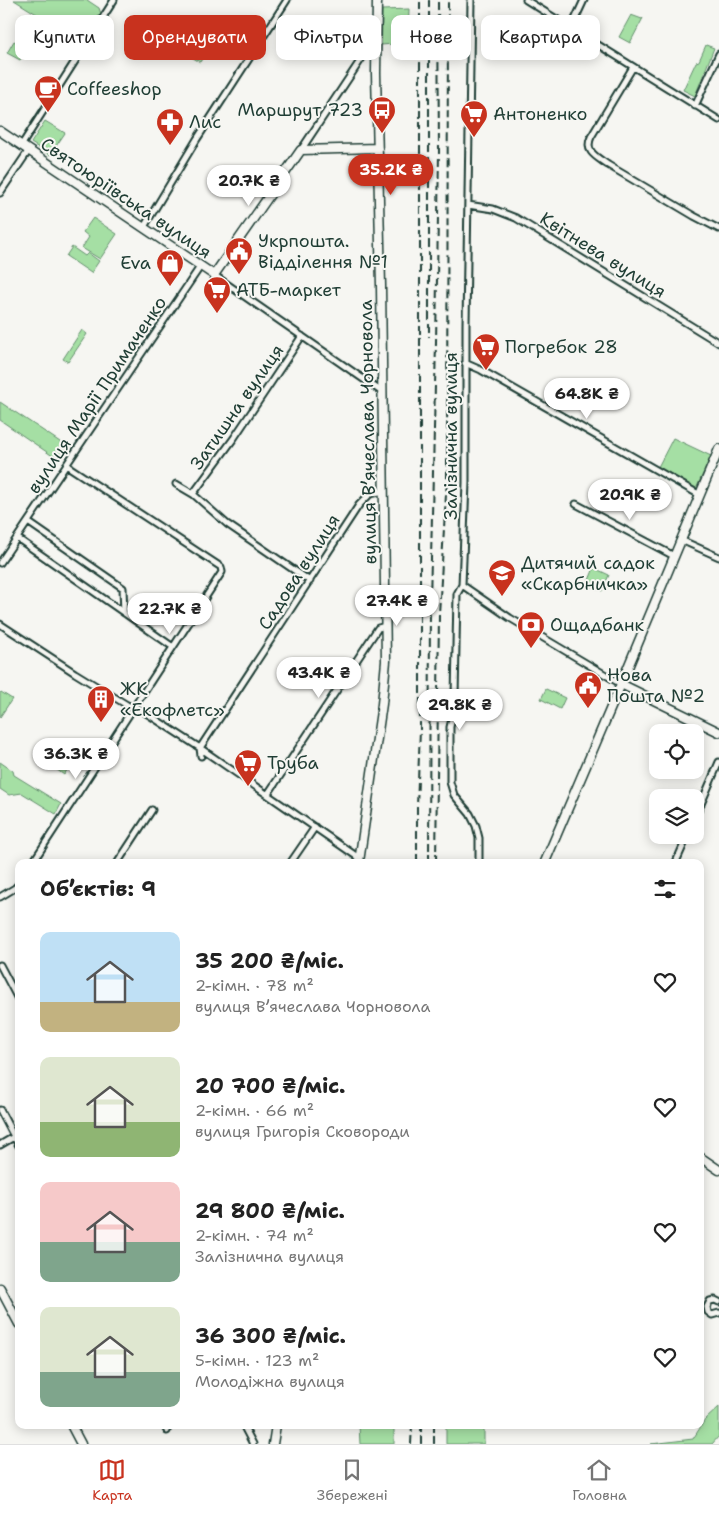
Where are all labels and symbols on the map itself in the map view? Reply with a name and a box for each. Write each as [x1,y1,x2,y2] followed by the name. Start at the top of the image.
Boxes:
[33,74,63,113] cafe icon: Coffeeshop
[67,77,162,101] place label: Coffeeshop
[367,95,397,134] bus stop icon: Маршрут 723
[238,98,363,122] place label: Маршрут 723
[459,99,489,138] supermarket icon: Антоненко
[493,102,587,126] place label: Антоненко
[155,107,185,146] pharmacy icon: Лис
[189,110,221,134] place label: Лис
[36,132,216,264] street label: Святоюріївська вулиця
[345,154,437,196] pin: 35.2K ₴
[203,164,295,207] pin: 20.7K ₴
[535,207,671,303] street label: Квітнева вулиця
[258,229,388,274] place label: Укрпошта. Відділення №1
[224,236,254,275] public building icon: Укрпошта. Відділення №1
[155,248,185,287] shop icon: Eva
[120,251,151,275] place label: Eva
[202,275,232,314] supermarket icon: АТБ-маркет
[236,278,342,302] place label: АТБ-маркет
[22,292,172,498] street label: вулиця Марії Примаченко
[354,299,382,565] street label: вулиця Вʼячеслава Чорновола
[471,332,501,371] supermarket icon: Погребок 28
[505,335,618,359] place label: Погребок 28
[185,340,289,474] street label: Затишна вулиця
[439,352,463,520] street label: Залізнична вулиця
[541,378,633,420] pin: 64.8K ₴
[584,478,676,521] pin: 20.9K ₴
[253,509,345,635] street label: Садова вулиця
[521,551,655,596] place label: Дитячий садок «Скарбничка»
[487,558,517,597] school or university icon: Дитячий садок «Скарбничка»
[351,584,443,627] pin: 27.4K ₴
[124,592,216,635] pin: 22.7K ₴
[516,610,546,649] bank icon: Ощадбанк
[550,613,644,637] place label: Ощадбанк
[273,656,365,699] pin: 43.4K ₴
[607,663,705,708] place label: Нова Пошта №2
[573,670,603,709] public building icon: Нова Пошта №2
[120,677,225,722] place label: ЖК «Екофлетс»
[86,684,116,723] building icon: ЖК «Екофлетс»
[414,688,506,731] pin: 29.8K ₴
[30,738,122,780] pin: 36.3K ₴
[233,748,263,787] supermarket icon: Труба
[267,751,319,775] place label: Труба

